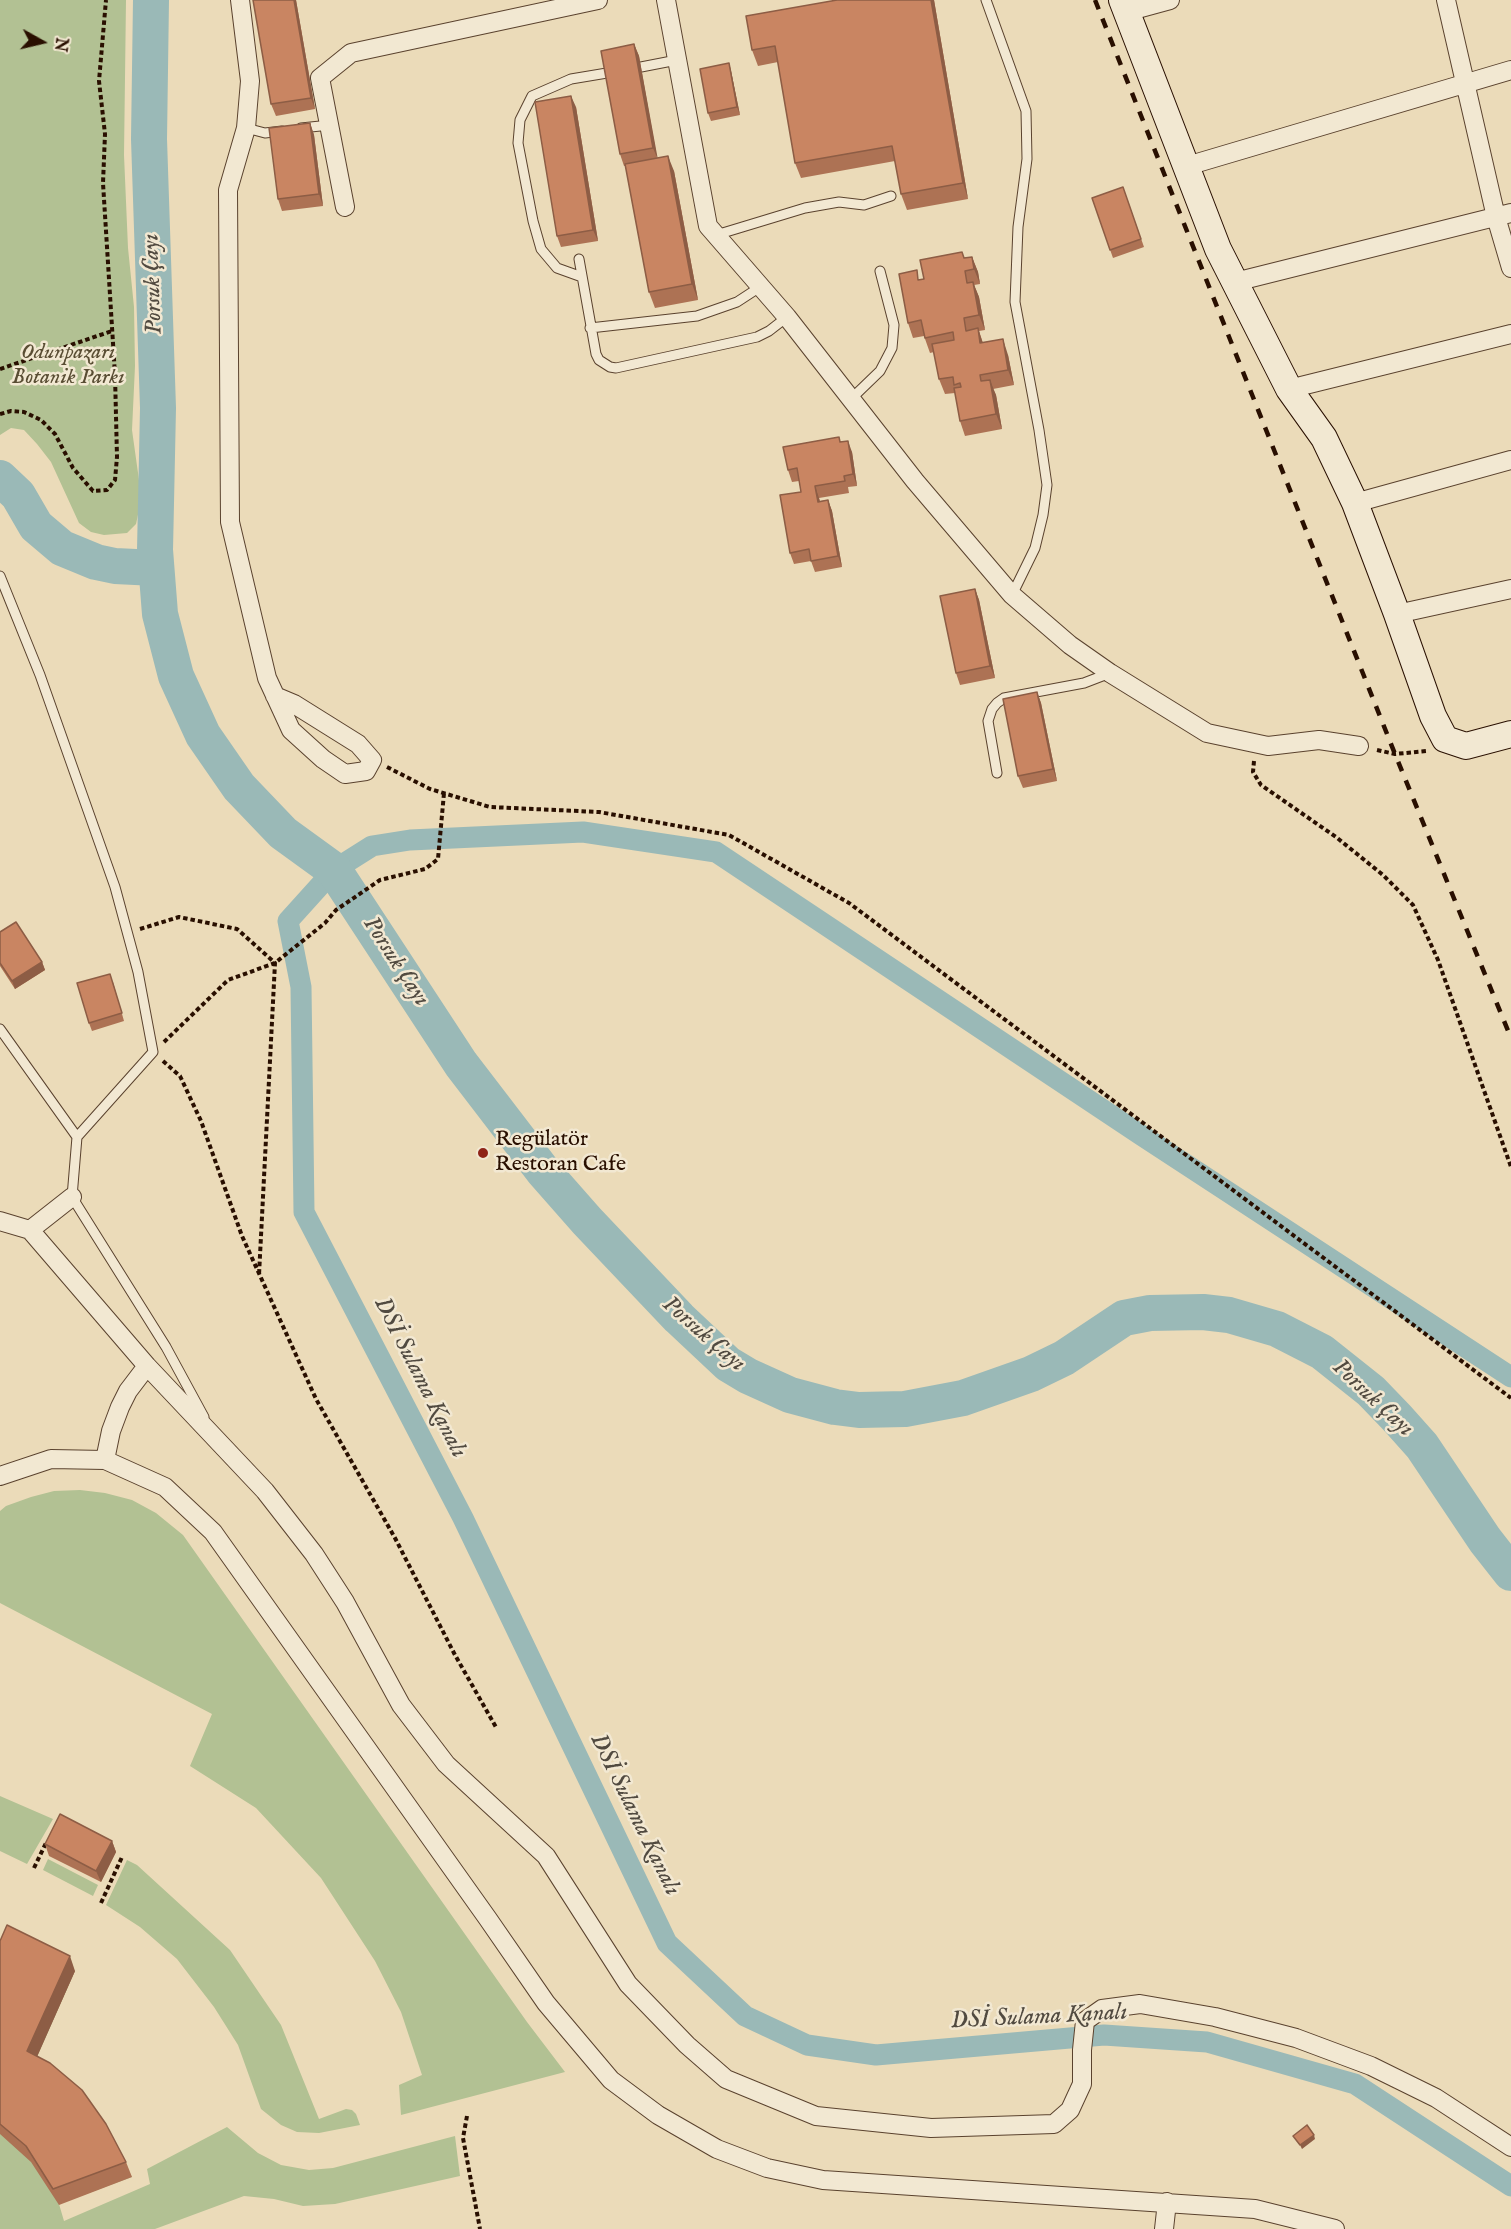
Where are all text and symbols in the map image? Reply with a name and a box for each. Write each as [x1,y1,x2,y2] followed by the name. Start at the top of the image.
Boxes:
[12,12,72,72] north arrow
[49,36,71,53] text: N
[138,233,170,335] water label: Porsuk Çayı
[12,340,124,392] park label: Odunpazarı Botanik Parkı
[355,912,435,1012] water label: Porsuk Çayı
[495,1127,626,1178] place label: Regülatör Restoran Cafe
[476,1146,490,1160] marker: Regülatör Restoran Cafe
[655,1291,751,1379] water label: Porsuk Çayı
[366,1293,472,1463] water label: DSİ Sulama Kanalı
[1325,1354,1419,1444] water label: Porsuk Çayı
[582,1729,686,1901] water label: DSİ Sulama Kanalı
[950,1999,1128,2037] water label: DSİ Sulama Kanalı

